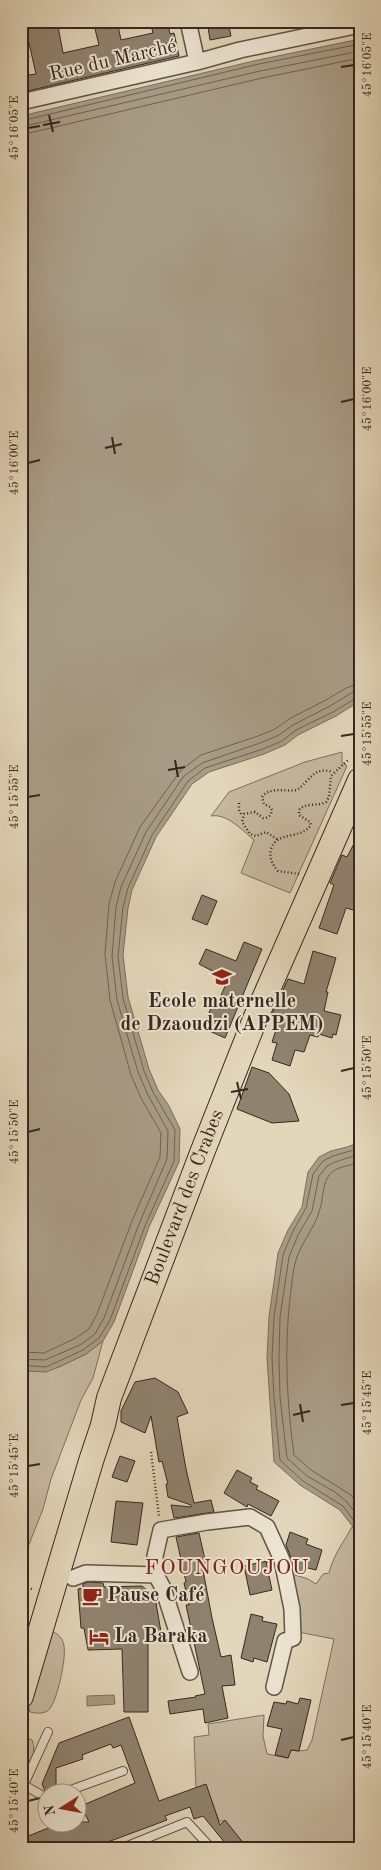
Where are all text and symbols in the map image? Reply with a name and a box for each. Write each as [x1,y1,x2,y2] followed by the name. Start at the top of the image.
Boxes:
[361,33,374,97] text: 45°16'05"E
[47,37,179,85] street label: Rue du Marché
[8,96,21,160] text: 45°16'05"E
[361,367,374,431] text: 45°16'00"E
[8,431,21,495] text: 45°16'00"E
[361,702,374,766] text: 45°15'55"E
[8,765,21,829] text: 45°15'55"E
[211,966,233,988] school or university icon: Ecole maternelle de Dzaoudzi (APPEM)
[121,992,324,1035] place label: Ecole maternelle de Dzaoudzi (APPEM)
[361,1036,374,1100] text: 45°15'50"E
[8,1100,21,1164] text: 45°15'50"E
[143,1107,228,1289] street label: Boulevard des Crabes
[361,1371,374,1435] text: 45°15'45"E
[8,1434,21,1498] text: 45°15'45"E
[144,1557,310,1579] district label: FOUNGOUJOU
[81,1585,103,1607] cafe icon: Pause Café
[107,1586,205,1606] place label: Pause Café
[88,1626,110,1648] hotel icon: La Baraka
[114,1627,208,1647] place label: La Baraka
[361,1705,374,1769] text: 45°15'40"E
[8,1769,21,1833] text: 45°15'40"E
[38,1782,88,1832] north arrow
[42,1803,58,1817] text: N

